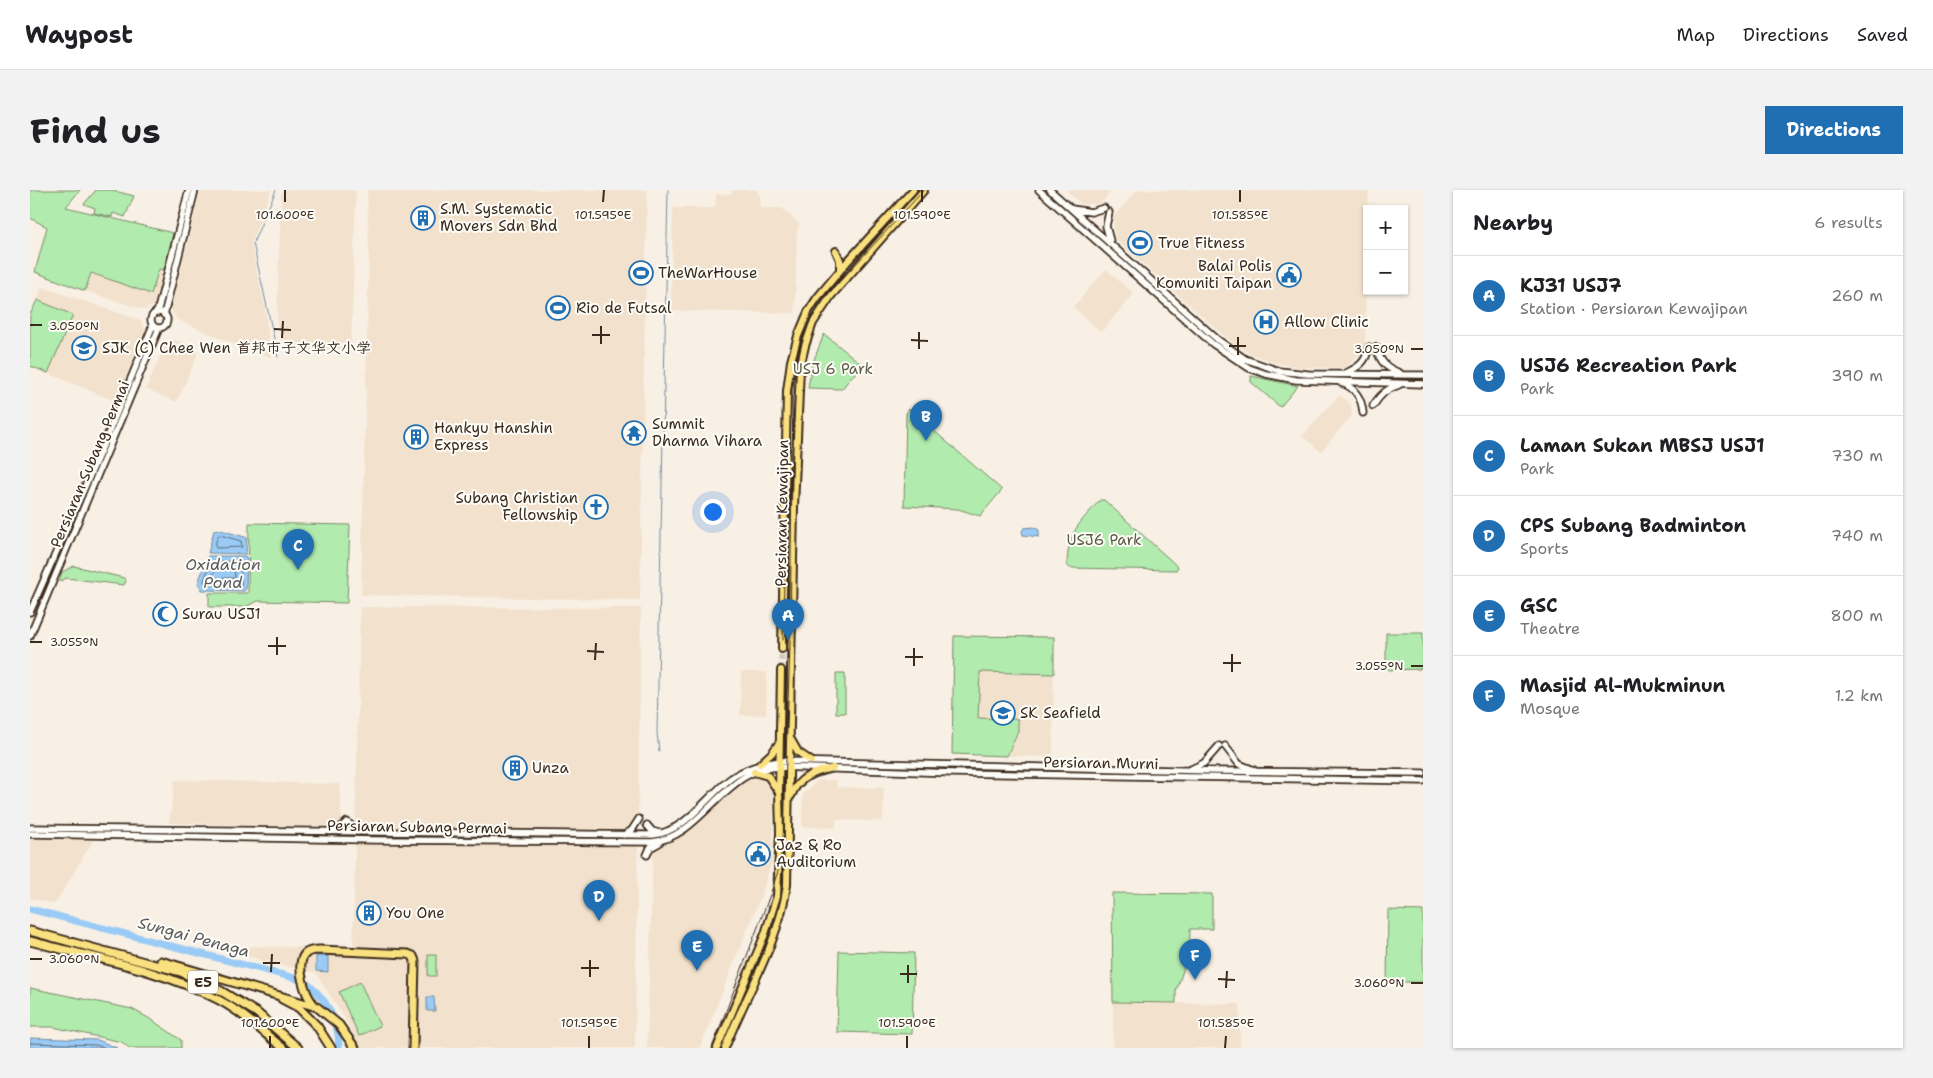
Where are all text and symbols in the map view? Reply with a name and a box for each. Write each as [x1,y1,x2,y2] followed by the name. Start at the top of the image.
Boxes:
[25,19,133,51] text: Waypost
[1677,23,1715,47] text: Map
[1743,23,1829,47] text: Directions
[1857,23,1908,47] text: Saved
[1765,106,1903,154] button: Directions
[30,107,161,154] text: Find us
[440,199,558,236] place label: S.M. Systematic Movers Sdn Bhd
[410,205,436,231] building icon: S.M. Systematic Movers Sdn Bhd
[1363,205,1408,295] map controls
[1363,205,1408,250] button: +
[256,207,314,223] text: 101.600°E
[575,207,631,223] text: 101.595°E
[893,207,951,223] text: 101.590°E
[1212,207,1268,223] text: 101.585°E
[1473,209,1553,237] text: Nearby
[1814,212,1883,233] text: 6 results
[1127,230,1153,256] sports icon: True Fitness
[1158,233,1245,253] place label: True Fitness
[1363,250,1408,295] button: −
[1156,256,1272,293] place label: Balai Polis Komuniti Taipan
[628,260,654,286] sports icon: TheWarHouse
[1276,262,1302,288] public building icon: Balai Polis Komuniti Taipan
[658,263,757,283] place label: TheWarHouse
[1520,273,1622,298] text: KJ31 USJ7
[1483,285,1495,306] text: A
[1831,285,1883,306] text: 260 m
[545,295,571,321] sports icon: Rio de Futsal
[576,298,672,318] place label: Rio de Futsal
[1520,298,1748,319] text: Station · Persiaran Kewajipan
[1253,309,1279,335] hospital icon: Allow Clinic
[1284,312,1369,332] place label: Allow Clinic
[49,318,99,334] text: 3.050°N
[71,335,97,361] school or university icon: SJK (C) Chee Wen 首邦市子文华文小学
[102,338,371,358] place label: SJK (C) Chee Wen 首邦市子文华文小学
[1354,341,1404,357] text: 3.050°N
[1520,353,1737,378] text: USJ6 Recreation Park
[793,359,873,379] park label: USJ 6 Park
[1484,365,1494,386] text: B
[1831,365,1883,386] text: 390 m
[46,377,134,551] street label: Persiaran Subang Permai
[1520,378,1554,399] text: Park
[910,400,942,441] pin: B
[652,414,763,451] place label: Summit Dharma Vihara
[434,418,553,455] place label: Hankyu Hanshin Express
[621,420,647,446] temple icon: Summit Dharma Vihara
[403,424,429,450] building icon: Hankyu Hanshin Express
[1520,433,1765,458] text: Laman Sukan MBSJ USJ1
[771,439,793,587] street label: Persiaran Kewajipan
[1484,445,1494,466] text: C
[1832,445,1883,466] text: 730 m
[1520,458,1554,479] text: Park
[456,488,578,525] place label: Subang Christian Fellowship
[583,494,609,520] church icon: Subang Christian Fellowship
[700,499,726,525] your location
[1520,513,1746,538] text: CPS Subang Badminton
[1483,525,1495,546] text: D
[1831,525,1883,546] text: 740 m
[282,529,314,570] pin: C
[1066,530,1142,550] park label: USJ6 Park
[1520,538,1569,559] text: Sports
[185,554,261,593] water label: Oxidation Pond
[1520,593,1558,618] text: GSC
[772,599,804,640] pin: A
[152,601,178,627] mosque icon: Surau USJ1
[182,604,261,624] place label: Surau USJ1
[1484,605,1494,626] text: E
[1831,605,1883,626] text: 800 m
[1520,618,1580,639] text: Theatre
[50,634,98,650] text: 3.055°N
[1355,658,1403,674] text: 3.055°N
[1520,673,1725,698] text: Masjid Al-Mukminun
[1484,685,1494,706] text: F
[1835,685,1883,706] text: 1.2 km
[1520,698,1580,719] text: Mosque
[990,700,1016,726] school or university icon: SK Seafield
[1020,703,1101,723] place label: SK Seafield
[1043,752,1159,774] street label: Persiaran Murni
[502,755,528,781] building icon: Unza
[532,758,570,778] place label: Unza
[327,815,507,839] street label: Persiaran Subang Permai
[776,835,856,872] place label: Jaz & Ro Auditorium
[745,841,771,867] public building icon: Jaz & Ro Auditorium
[583,880,615,921] pin: D
[356,900,382,926] building icon: You One
[386,903,445,923] place label: You One
[136,912,252,962] water label: Sungai Penaga
[681,930,713,971] pin: E
[1179,939,1211,980] pin: F
[49,951,99,967] text: 3.060°N
[188,970,218,994] road number: E5
[1354,975,1404,991] text: 3.060°N
[241,1015,299,1031] text: 101.600°E
[561,1015,617,1031] text: 101.595°E
[878,1015,936,1031] text: 101.590°E
[1198,1015,1254,1031] text: 101.585°E

